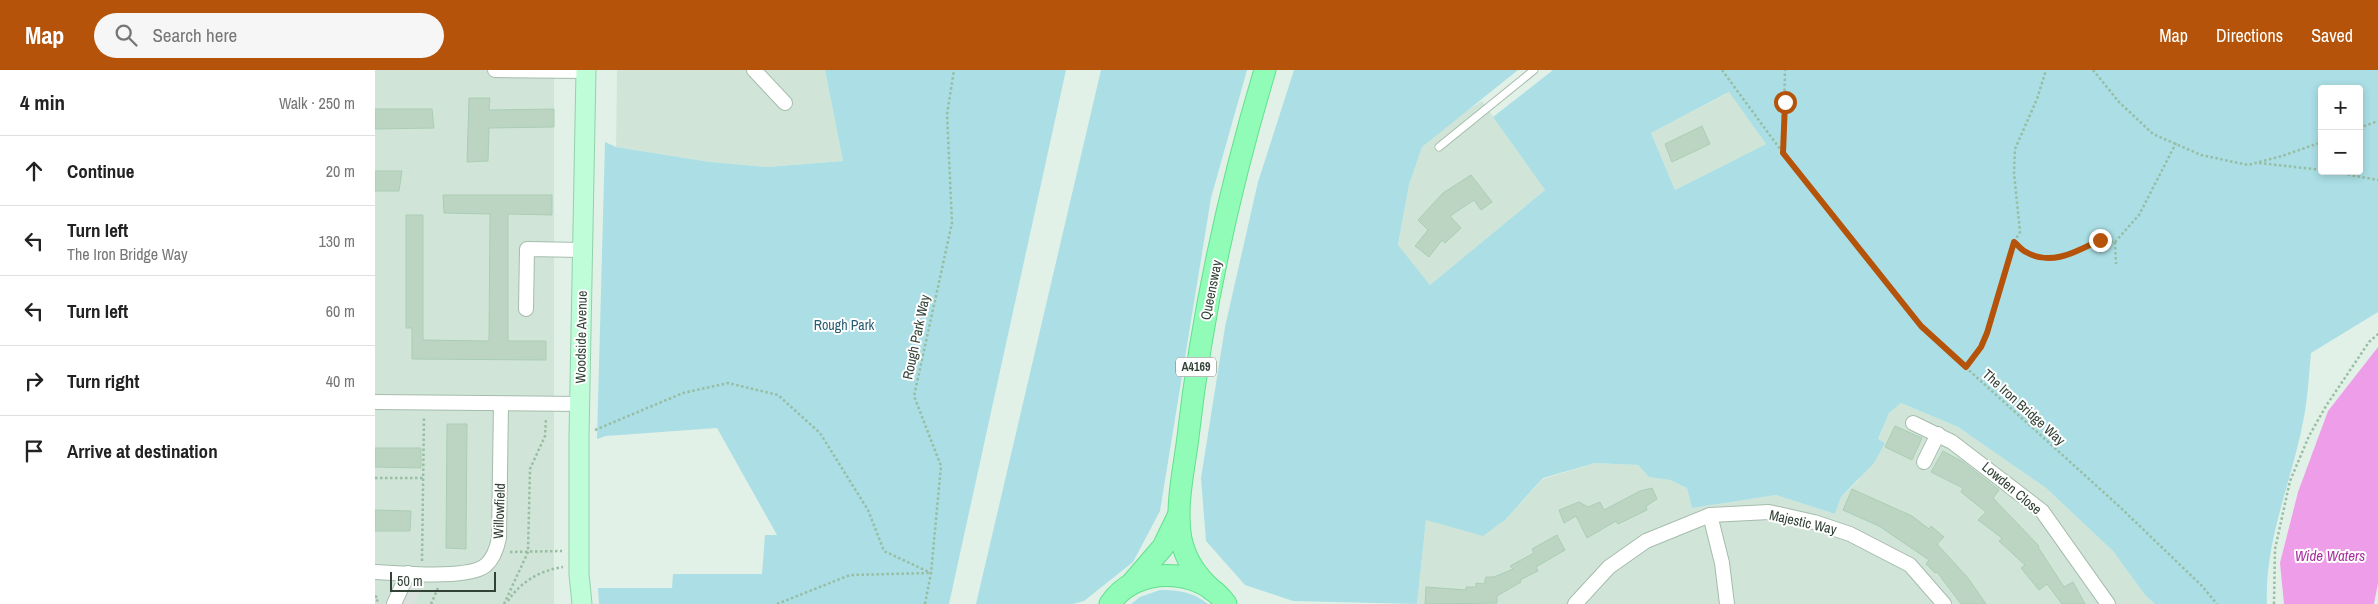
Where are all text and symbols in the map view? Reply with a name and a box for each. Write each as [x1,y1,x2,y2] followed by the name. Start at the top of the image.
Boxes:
[94,13,444,58] search box
[25,19,64,51] text: Map
[112,21,140,49] icon: search
[152,22,237,48] text: Search here
[2159,23,2188,48] text: Map
[2216,23,2283,48] text: Directions
[2311,23,2353,48] text: Saved
[2318,85,2363,175] map controls
[2318,85,2363,130] button: +
[20,88,65,117] text: 4 min
[1774,91,1797,114] route start
[279,92,355,114] text: Walk · 250 m
[2318,130,2363,175] button: −
[20,157,48,185] icon: ahead
[67,158,135,184] text: Continue
[326,160,355,182] text: 20 m
[67,217,128,243] text: Turn left
[20,227,48,255] icon: left
[2089,229,2112,252] route end
[319,230,355,252] text: 130 m
[67,243,188,265] text: The Iron Bridge Way
[1196,258,1226,321] street label: Queensway
[571,290,591,384] street label: Woodside Avenue
[898,293,934,381] street label: Rough Park Way
[20,297,48,325] icon: left
[67,298,128,324] text: Turn left
[326,300,355,322] text: 60 m
[814,316,875,334] park label: Rough Park
[1176,358,1216,376] road number: A4169
[1979,365,2069,449] street label: The Iron Bridge Way
[20,367,48,395] icon: right
[67,368,139,394] text: Turn right
[326,370,355,392] text: 40 m
[20,437,48,465] icon: arrive
[67,438,218,464] text: Arrive at destination
[1978,458,2046,518] street label: Lowden Close
[489,483,509,539] street label: Willowfield
[1768,506,1839,539] street label: Majestic Way
[2295,545,2365,566] water label: Wide Waters
[390,569,496,592] scale bar
[397,572,423,590] text: 50 m

